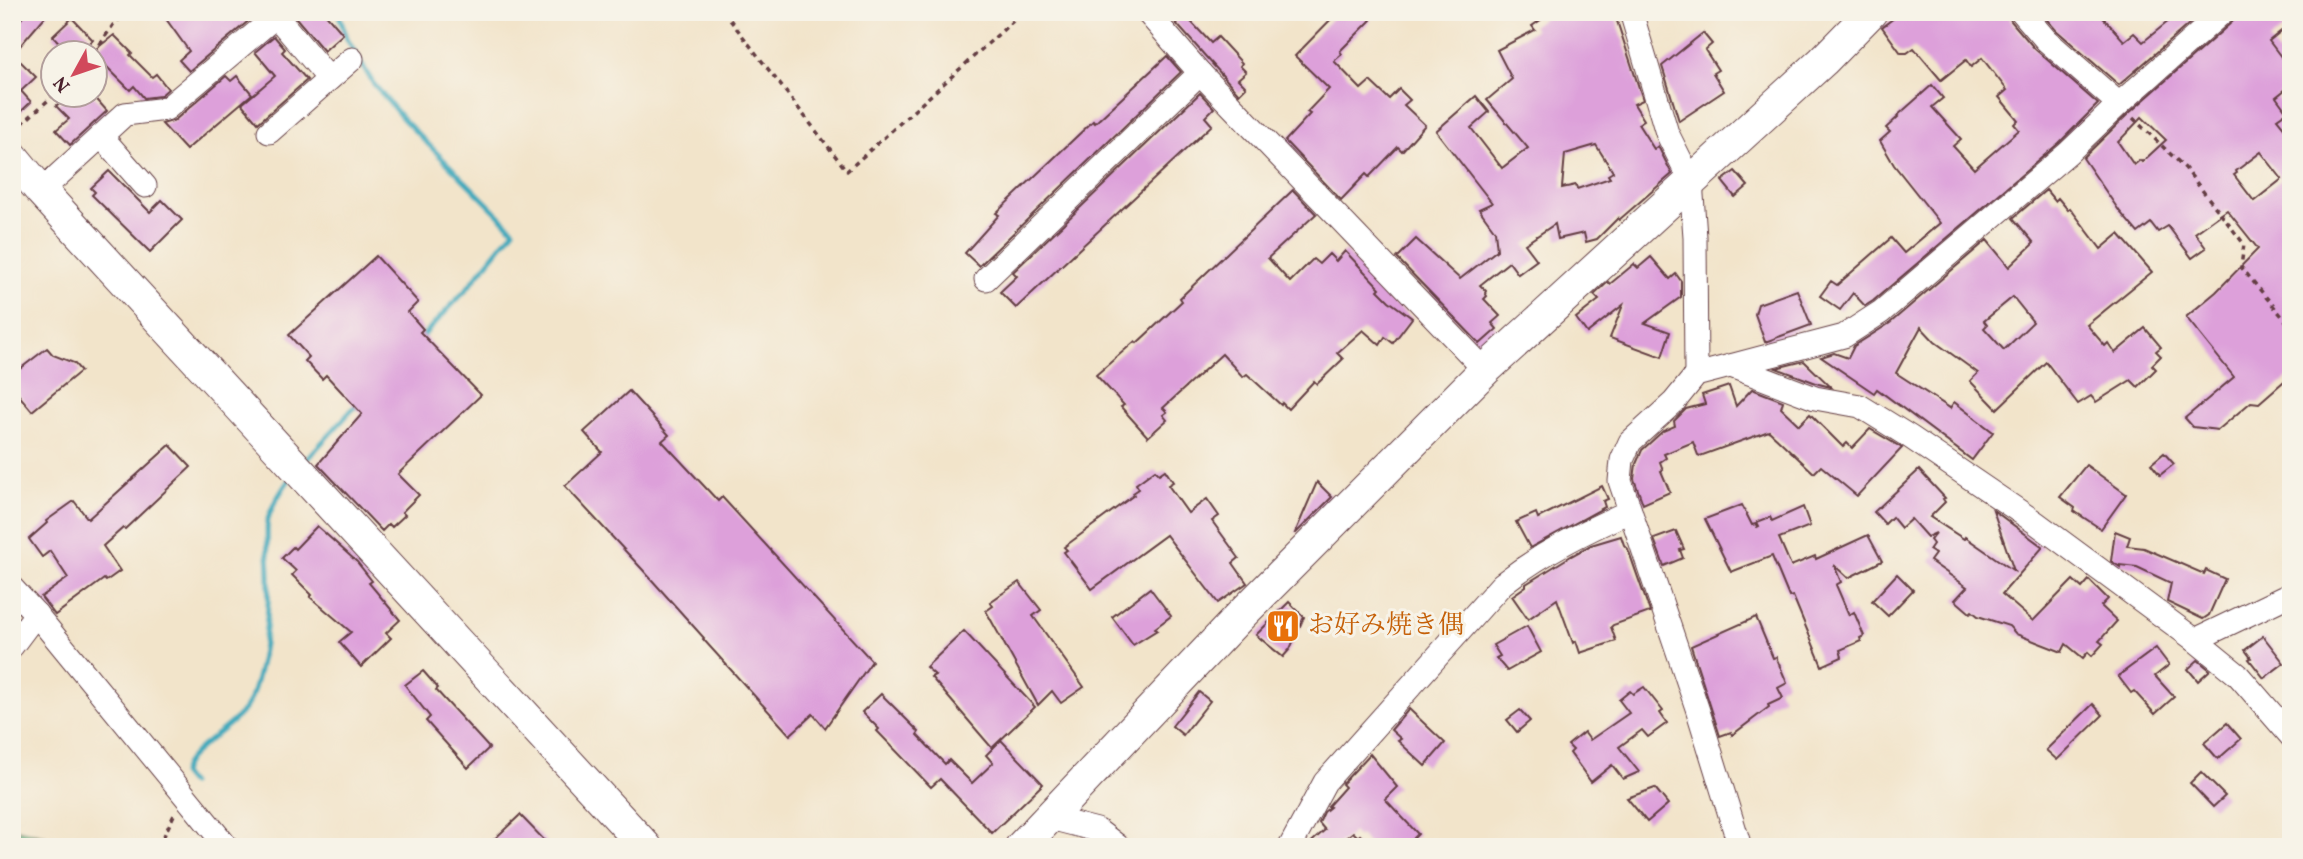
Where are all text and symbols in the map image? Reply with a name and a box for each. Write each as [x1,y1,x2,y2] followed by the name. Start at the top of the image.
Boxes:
[38,38,108,108] north arrow
[48,70,77,97] text: N
[1264,607,1302,645] restaurant icon: お好み焼き偶
[1308,608,1464,644] place label: お好み焼き偶

